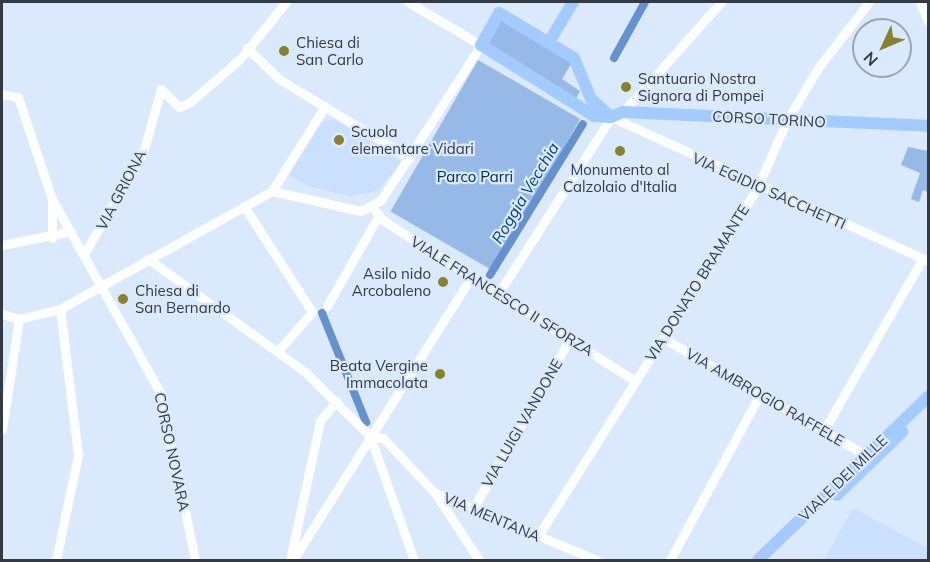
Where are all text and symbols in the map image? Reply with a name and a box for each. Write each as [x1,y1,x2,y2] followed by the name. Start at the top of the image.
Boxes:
[852,18,912,78] north arrow
[296,33,364,68] place label: Chiesa di San Carlo
[277,44,291,58] marker: Chiesa di San Carlo
[859,48,882,70] text: N
[638,69,764,104] place label: Santuario Nostra Signora di Pompei
[619,80,633,94] marker: Santuario Nostra Signora di Pompei
[712,107,826,131] street label: CORSO TORINO
[351,122,474,157] place label: Scuola elementare Vidari
[332,133,346,147] marker: Scuola elementare Vidari
[487,139,563,247] water label: Roggia Vecchia
[613,144,627,158] marker: Monumento al Calzolaio d'Italia
[92,147,150,233] street label: VIA GRIONA
[689,149,849,233] street label: VIA EGIDIO SACCHETTI
[563,160,677,195] place label: Monumento al Calzolaio d'Italia
[437,168,513,186] park label: Parco Parri
[641,201,753,365] street label: VIA DONATO BRAMANTE
[407,232,597,360] street label: VIALE FRANCESCO II SFORZA
[352,264,431,299] place label: Asilo nido Arcobaleno
[436,275,450,289] marker: Asilo nido Arcobaleno
[135,281,231,316] place label: Chiesa di San Bernardo
[116,292,130,306] marker: Chiesa di San Bernardo
[683,344,847,450] street label: VIA AMBROGIO RAFFELE
[330,356,428,391] place label: Beata Vergine Immacolata
[478,356,566,490] street label: VIA LUIGI VANDONE
[433,367,447,381] marker: Beata Vergine Immacolata
[151,391,193,513] street label: CORSO NOVARA
[795,431,891,525] street label: VIALE DEI MILLE
[441,489,543,545] street label: VIA MENTANA

